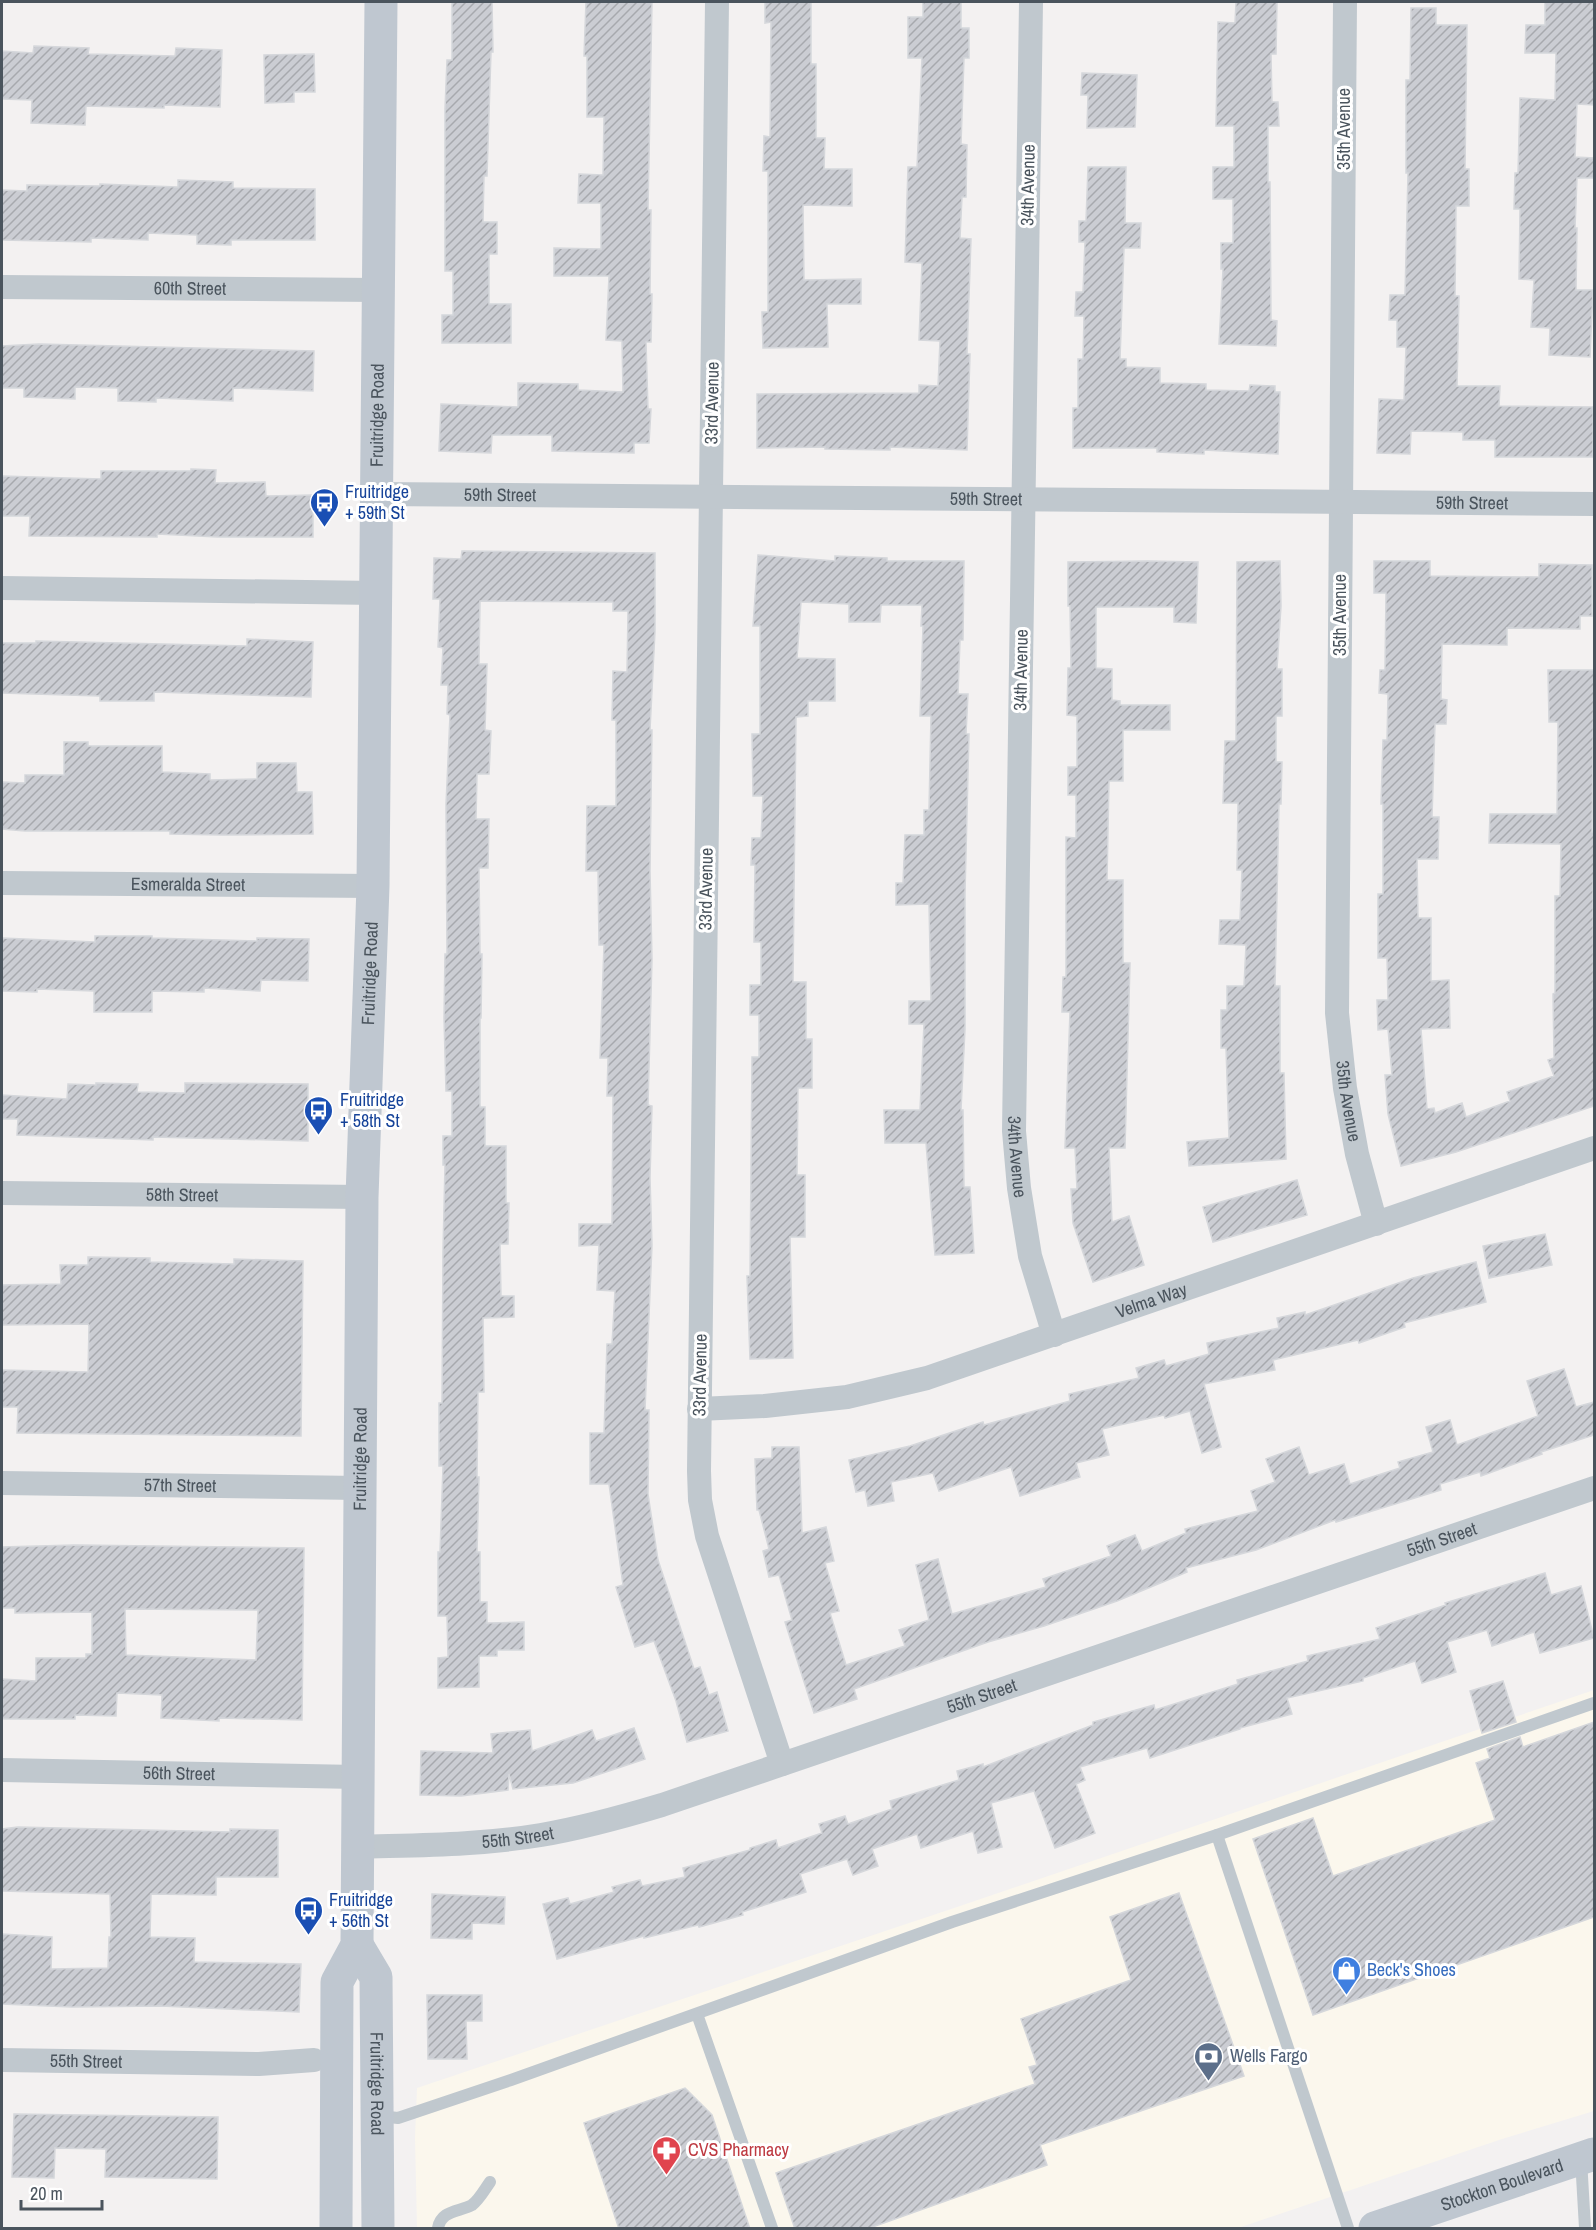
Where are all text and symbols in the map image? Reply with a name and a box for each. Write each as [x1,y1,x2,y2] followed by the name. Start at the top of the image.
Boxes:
[1331,88,1356,170] street label: 35th Avenue
[1014,144,1041,226] street label: 34th Avenue
[154,275,226,301] street label: 60th Street
[698,361,725,445] street label: 33rd Avenue
[364,363,390,467] street label: Fruitridge Road
[345,479,409,525] place label: Fruitridge + 59th St
[464,482,536,507] street label: 59th Street
[308,486,340,528] bus stop icon: Fruitridge + 59th St
[950,486,1022,511] street label: 59th Street
[1436,490,1508,515] street label: 59th Street
[1327,574,1352,656] street label: 35th Avenue
[1007,629,1034,711] street label: 34th Avenue
[692,847,719,931] street label: 33rd Avenue
[131,871,245,897] street label: Esmeralda Street
[355,921,384,1025] street label: Fruitridge Road
[1330,1059,1368,1144] street label: 35th Avenue
[340,1087,404,1133] place label: Fruitridge + 58th St
[303,1094,335,1136] bus stop icon: Fruitridge + 58th St
[1002,1116,1033,1199] street label: 34th Avenue
[146,1182,218,1207] street label: 58th Street
[1112,1276,1191,1324] street label: Velma Way
[686,1333,713,1417] street label: 33rd Avenue
[347,1407,373,1511] street label: Fruitridge Road
[144,1472,216,1498] street label: 57th Street
[1403,1516,1480,1563] street label: 55th Street
[943,1672,1020,1719] street label: 55th Street
[143,1760,215,1786] street label: 56th Street
[481,1820,556,1854] street label: 55th Street
[329,1887,393,1933] place label: Fruitridge + 56th St
[292,1894,324,1936] bus stop icon: Fruitridge + 56th St
[1330,1954,1362,1996] shop icon: Beck's Shoes
[1367,1957,1456,1982] place label: Beck's Shoes
[364,2032,390,2136] street label: Fruitridge Road
[1193,2040,1225,2082] bank icon: Wells Fargo
[1230,2043,1308,2068] place label: Wells Fargo
[50,2048,122,2074] street label: 55th Street
[651,2134,683,2176] pharmacy icon: CVS Pharmacy
[688,2137,790,2162] place label: CVS Pharmacy
[1437,2152,1567,2217] street label: Stockton Boulevard
[21,2173,102,2211] scale bar
[30,2181,63,2206] text: 20 m

